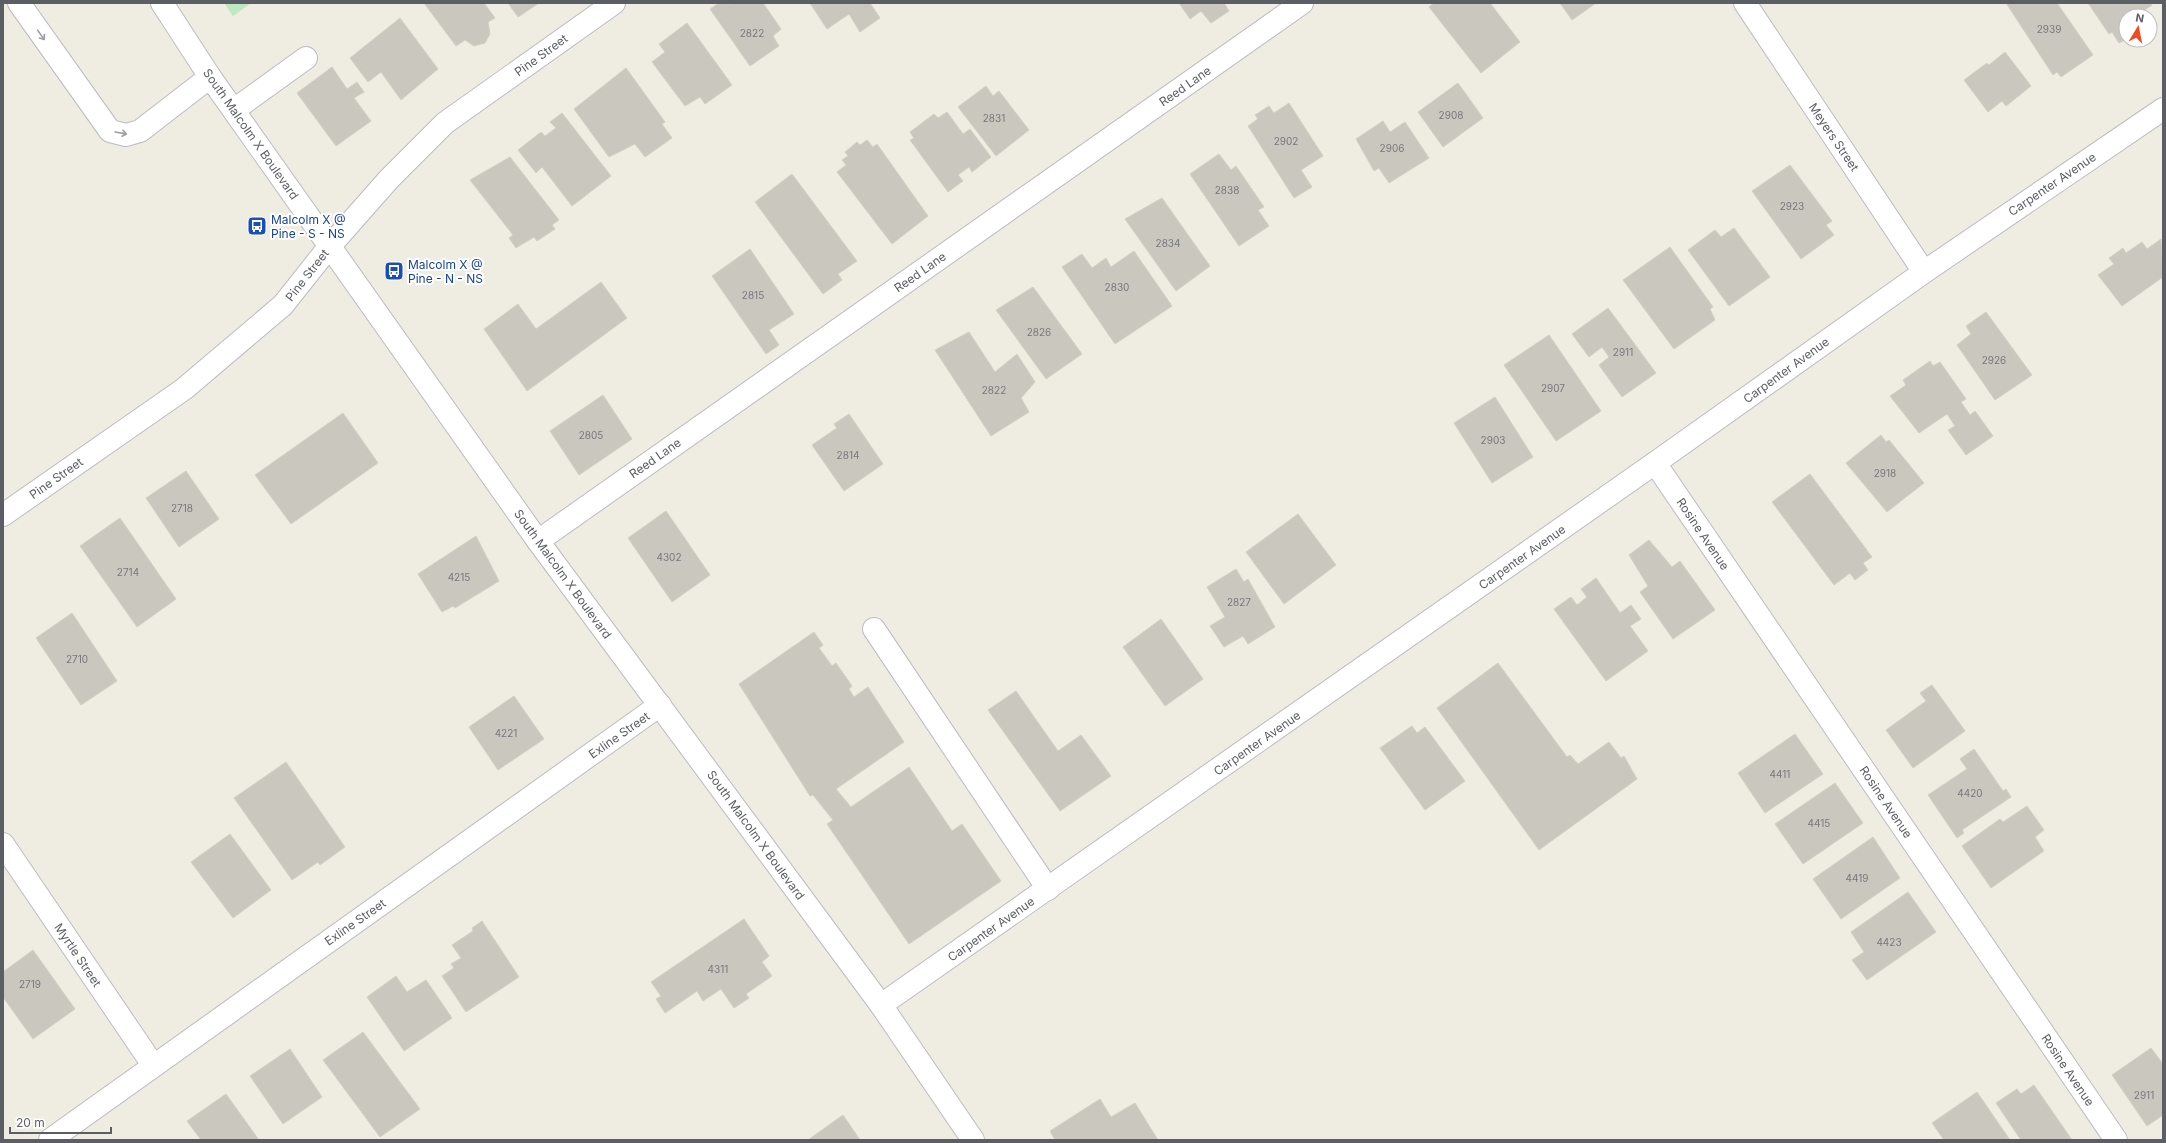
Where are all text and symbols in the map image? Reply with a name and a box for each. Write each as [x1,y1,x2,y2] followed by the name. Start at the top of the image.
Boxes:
[2118,8,2158,48] north arrow
[2134,11,2145,26] text: N
[2037,23,2061,35] house number: 2939
[740,27,764,39] house number: 2822
[37,29,45,40] one-way arrow
[512,31,570,79] street label: Pine Street
[1156,63,1214,109] street label: Reed Lane
[200,66,302,202] street label: South Malcolm X Boulevard
[1806,100,1862,174] street label: Meyers Street
[1439,109,1463,121] house number: 2908
[983,112,1005,124] house number: 2831
[114,130,127,138] one-way arrow
[1274,135,1298,147] house number: 2902
[1380,142,1404,154] house number: 2906
[2005,149,2099,219] street label: Carpenter Avenue
[1215,184,1239,196] house number: 2838
[1780,200,1804,212] house number: 2923
[271,212,345,241] place label: Malcolm X @ Pine - S - NS
[246,215,268,237] bus stop icon: Malcolm X @ Pine - S - NS
[1156,237,1180,249] house number: 2834
[282,246,332,304] street label: Pine Street
[891,249,949,295] street label: Reed Lane
[408,257,483,286] place label: Malcolm X @ Pine - N - NS
[383,260,405,282] bus stop icon: Malcolm X @ Pine - N - NS
[1105,281,1129,293] house number: 2830
[742,289,764,301] house number: 2815
[1027,326,1051,338] house number: 2826
[1740,334,1832,406] street label: Carpenter Avenue
[1613,346,1633,358] house number: 2911
[1982,354,2006,366] house number: 2926
[1541,382,1565,394] house number: 2907
[982,384,1006,396] house number: 2822
[579,429,603,441] house number: 2805
[1481,434,1505,446] house number: 2903
[626,435,684,481] street label: Reed Lane
[837,449,859,461] house number: 2814
[26,454,86,502] street label: Pine Street
[1874,467,1896,479] house number: 2918
[1673,495,1733,573] street label: Rosine Avenue
[171,502,193,514] house number: 2718
[511,506,615,642] street label: South Malcolm X Boulevard
[1476,521,1568,593] street label: Carpenter Avenue
[656,551,682,563] house number: 4302
[117,566,139,578] house number: 2714
[448,571,470,583] house number: 4215
[1227,596,1251,608] house number: 2827
[66,653,88,665] house number: 2710
[1211,707,1303,779] street label: Carpenter Avenue
[586,708,652,761] street label: Exline Street
[495,727,517,739] house number: 4221
[1856,763,1916,841] street label: Rosine Avenue
[704,767,808,903] street label: South Malcolm X Boulevard
[1770,768,1790,780] house number: 4411
[1957,787,1983,799] house number: 4420
[1808,817,1830,829] house number: 4415
[1846,872,1869,884] house number: 4419
[945,893,1037,965] street label: Carpenter Avenue
[322,895,388,948] street label: Exline Street
[51,920,105,990] street label: Myrtle Street
[1876,936,1902,948] house number: 4423
[708,963,728,975] house number: 4311
[19,978,41,990] house number: 2719
[2038,1031,2098,1109] street label: Rosine Avenue
[2134,1089,2154,1101] house number: 2911
[10,1109,111,1135] scale bar
[16,1115,45,1130] text: 20 m

